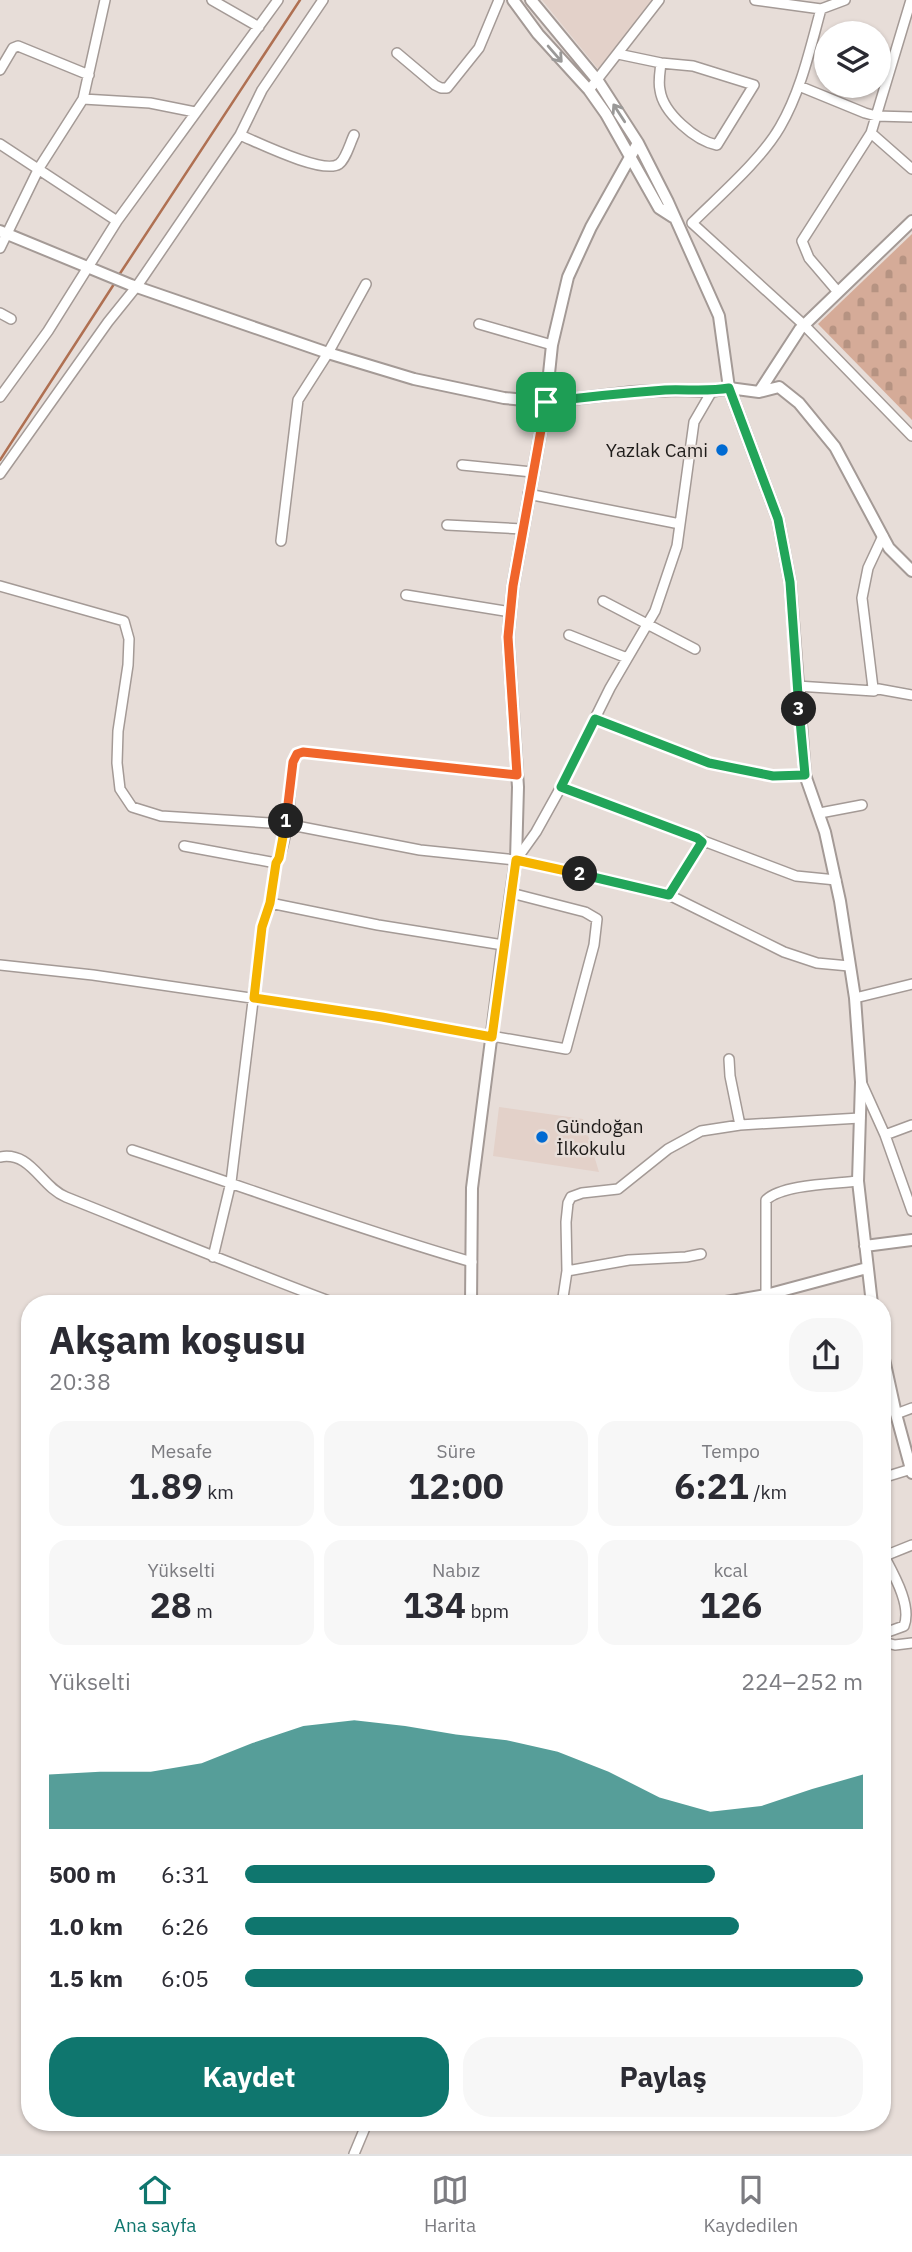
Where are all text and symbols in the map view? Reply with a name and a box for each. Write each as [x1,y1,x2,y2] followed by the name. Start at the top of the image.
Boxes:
[814,21,891,98] map controls
[814,21,891,98] button: layers
[547,44,563,62] one-way arrow
[611,103,625,123] one-way arrow
[516,372,576,432] pin
[527,383,565,421] icon: arrive
[606,438,708,462] place label: Yazlak Cami
[714,442,730,458] marker: Yazlak Cami
[782,692,816,726] pin: 3
[793,696,804,720] text: 3
[268,804,304,838] pin: 1
[280,808,291,832] text: 1
[562,856,598,892] pin: 2
[574,861,585,885] text: 2
[556,1114,643,1160] place label: Gündoğan İlkokulu
[534,1129,550,1145] marker: Gündoğan İlkokulu
[49,1315,306,1364] text: Akşam koşusu
[789,1318,863,1392] button: share
[49,1366,111,1396] text: 20:38
[150,1439,212,1463] text: Mesafe
[436,1439,476,1463] text: Süre
[702,1439,760,1463] text: Tempo
[129,1463,203,1509] text: 1.89
[408,1463,504,1509] text: 12:00
[674,1463,749,1509] text: 6:21
[203,1480,234,1504] text: km
[749,1480,787,1504] text: /km
[148,1558,215,1582] text: Yükselti
[432,1558,480,1582] text: Nabız
[713,1558,748,1582] text: kcal
[150,1582,192,1628] text: 28
[403,1582,466,1628] text: 134
[699,1582,762,1628] text: 126
[192,1599,213,1623] text: m
[466,1599,509,1623] text: bpm
[49,1666,131,1696] text: Yükselti
[741,1666,863,1696] text: 224–252 m
[49,1859,116,1889] text: 500 m
[161,1859,209,1889] text: 6:31
[49,1911,123,1941] text: 1.0 km
[161,1911,209,1941] text: 6:26
[49,1963,123,1993] text: 1.5 km
[161,1963,209,1993] text: 6:05
[49,2037,449,2117] button: Kaydet
[463,2037,863,2117] button: Paylaş
[114,2171,196,2237] tab: Ana sayfa
[424,2171,476,2237] tab: Harita
[703,2171,798,2237] tab: Kaydedilen

